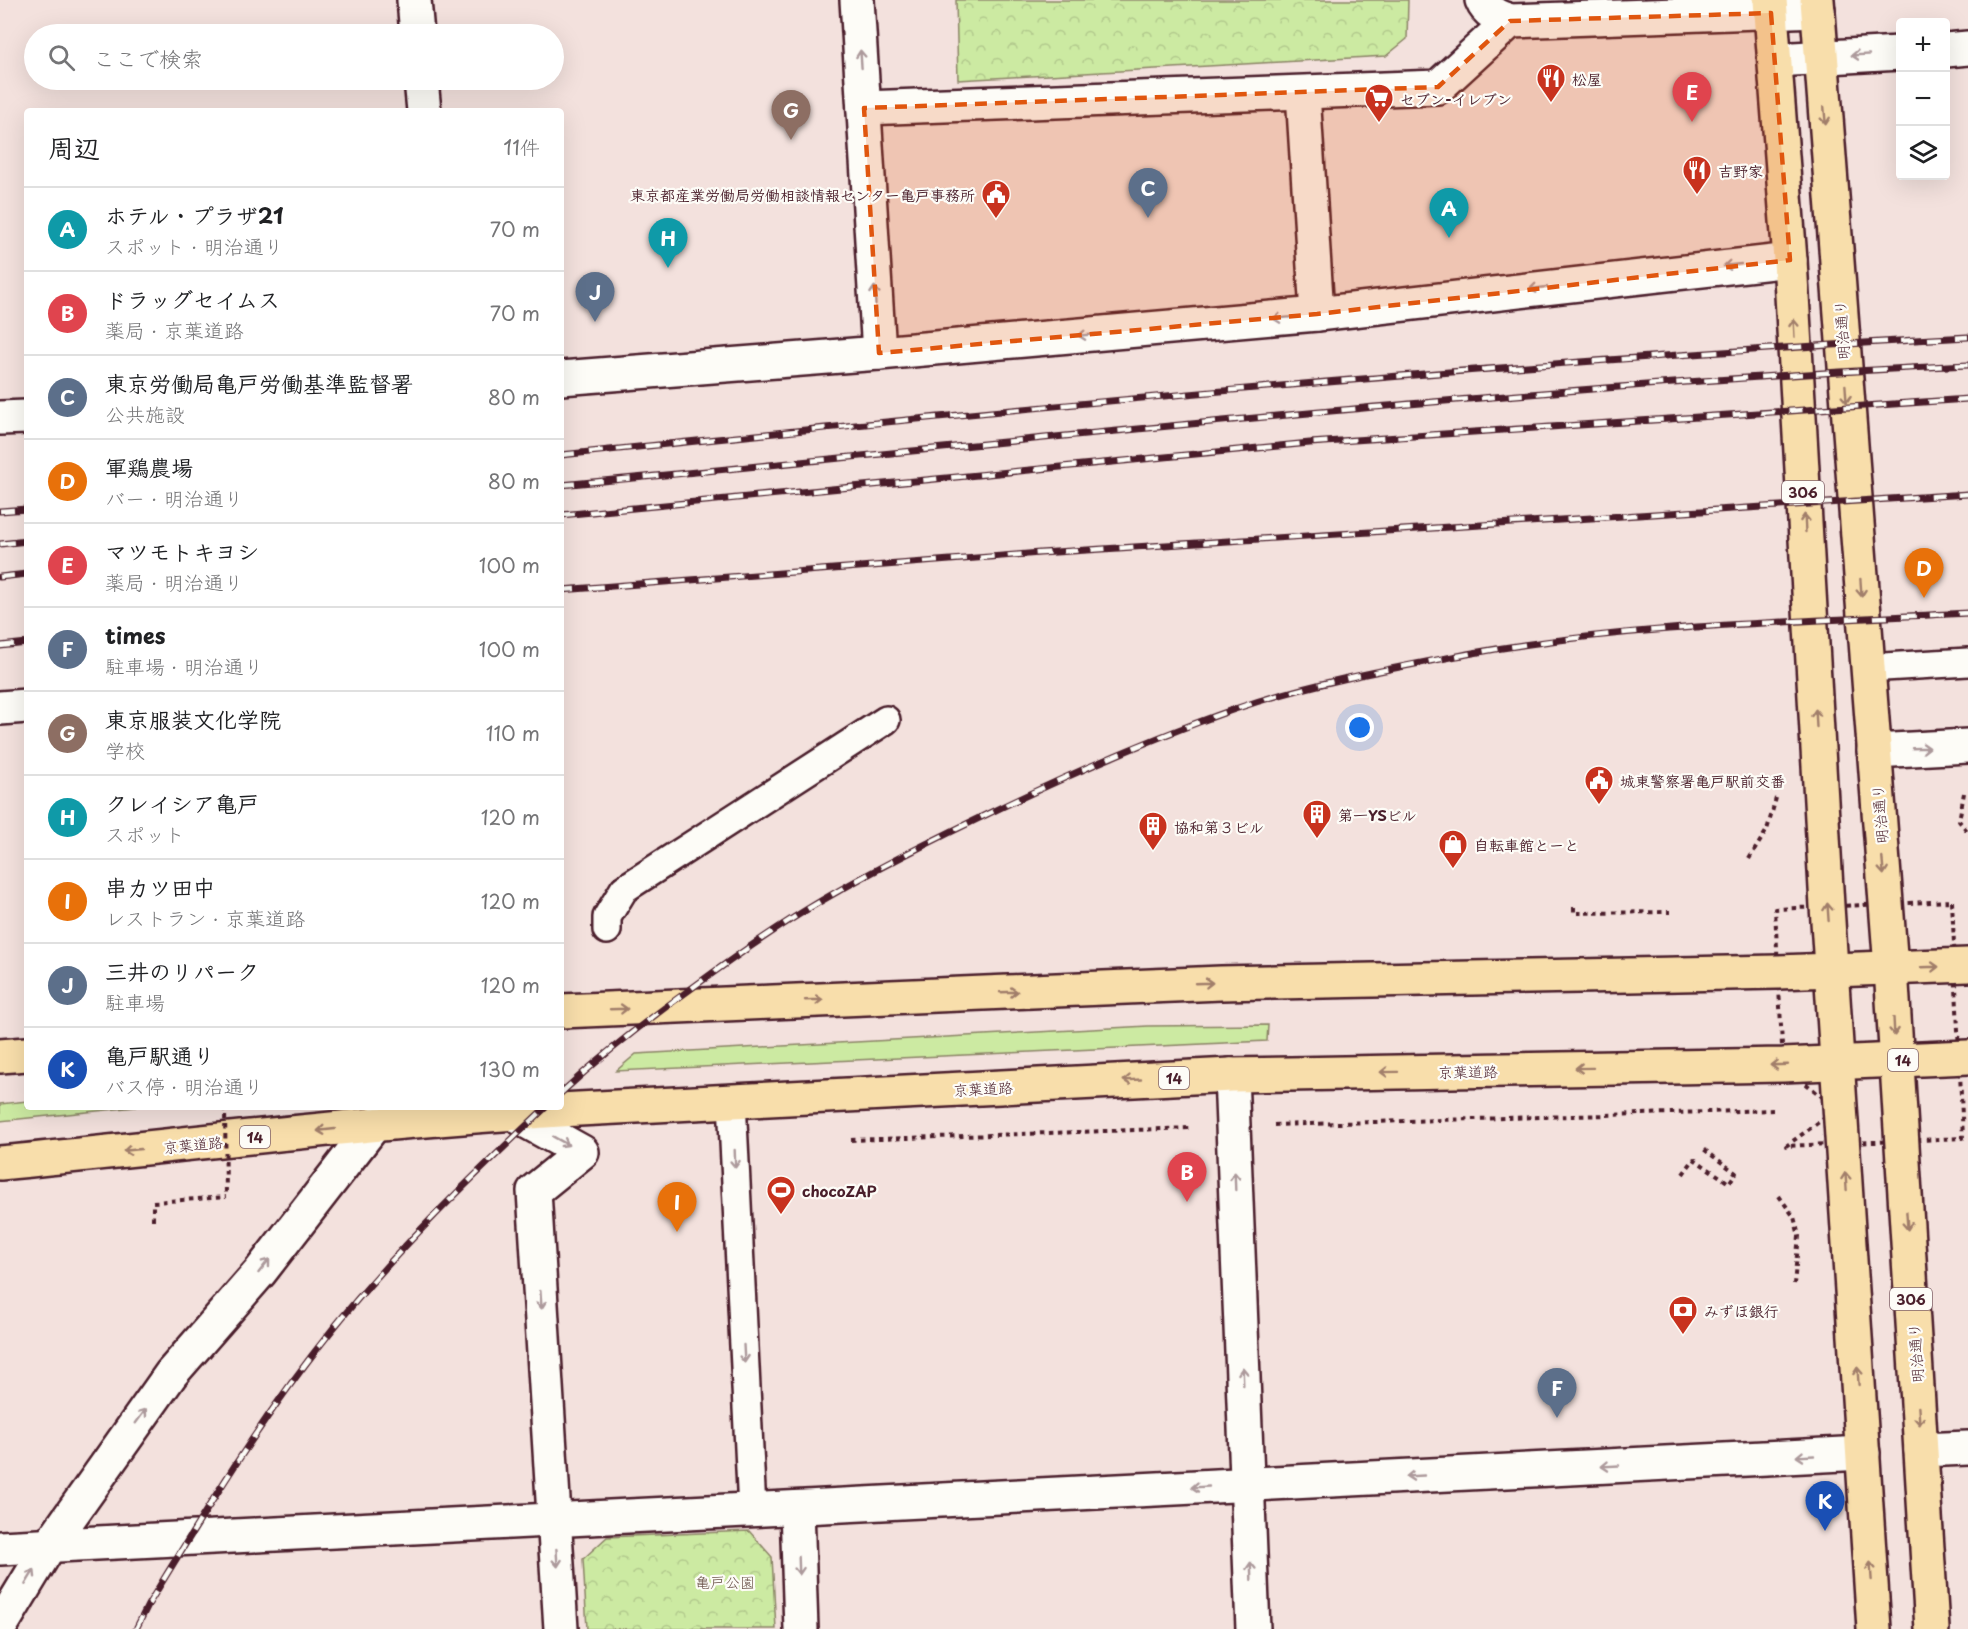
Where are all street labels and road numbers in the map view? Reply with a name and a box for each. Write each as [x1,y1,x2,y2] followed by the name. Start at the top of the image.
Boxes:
[1827,299,1855,361] street label: 明治通り
[1782,481,1824,503] road number: 306
[1865,783,1893,845] street label: 明治通り
[1888,1049,1918,1071] road number: 14
[1438,1059,1498,1083] street label: 京葉道路
[1159,1067,1189,1089] road number: 14
[952,1075,1014,1101] street label: 京葉道路
[240,1126,270,1148] road number: 14
[162,1129,224,1159] street label: 京葉道路
[1890,1288,1932,1310] road number: 306
[1901,1322,1929,1384] street label: 明治通り

